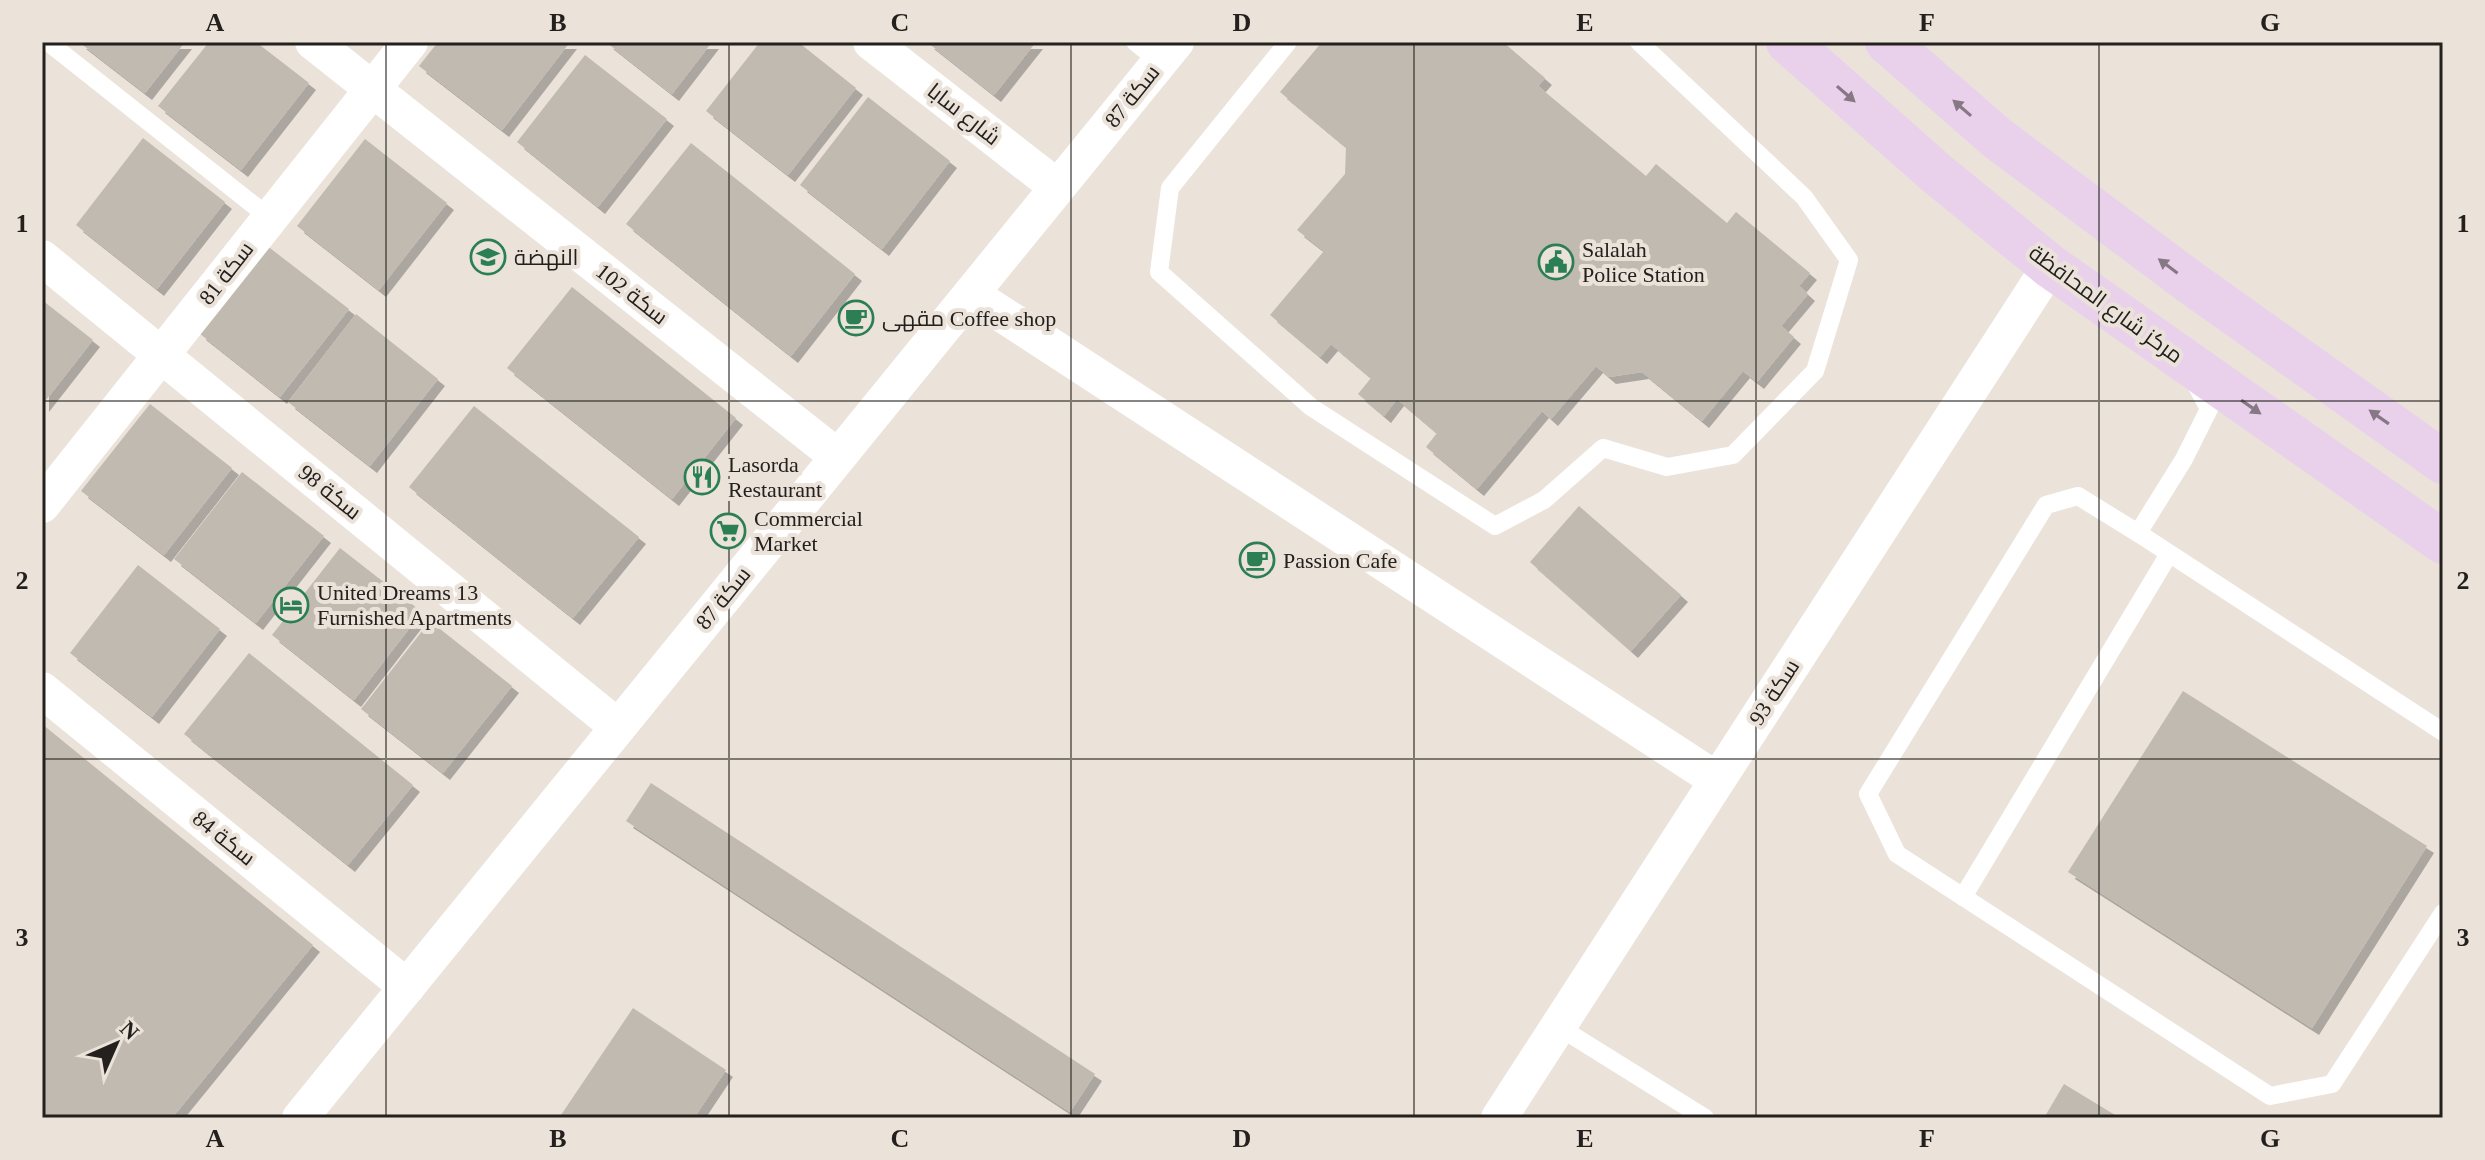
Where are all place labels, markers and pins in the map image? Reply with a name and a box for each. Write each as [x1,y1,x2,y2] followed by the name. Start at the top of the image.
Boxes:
[1582,237,1705,287] place label: Salalah Police Station
[469,238,507,276] school or university icon: النهضة
[1537,243,1575,281] public building icon: Salalah Police Station
[514,245,578,271] place label: النهضة
[837,299,875,337] cafe icon: مقهى Coffee shop
[882,306,1056,332] place label: مقهى Coffee shop
[728,452,822,502] place label: Lasorda Restaurant
[683,458,721,496] restaurant icon: Lasorda Restaurant
[754,506,863,556] place label: Commercial Market
[709,512,747,550] supermarket icon: Commercial Market
[1238,541,1276,579] cafe icon: Passion Cafe
[1283,548,1397,573] place label: Passion Cafe
[317,580,512,630] place label: United Dreams 13 Furnished Apartments
[272,586,310,624] hotel icon: United Dreams 13 Furnished Apartments

